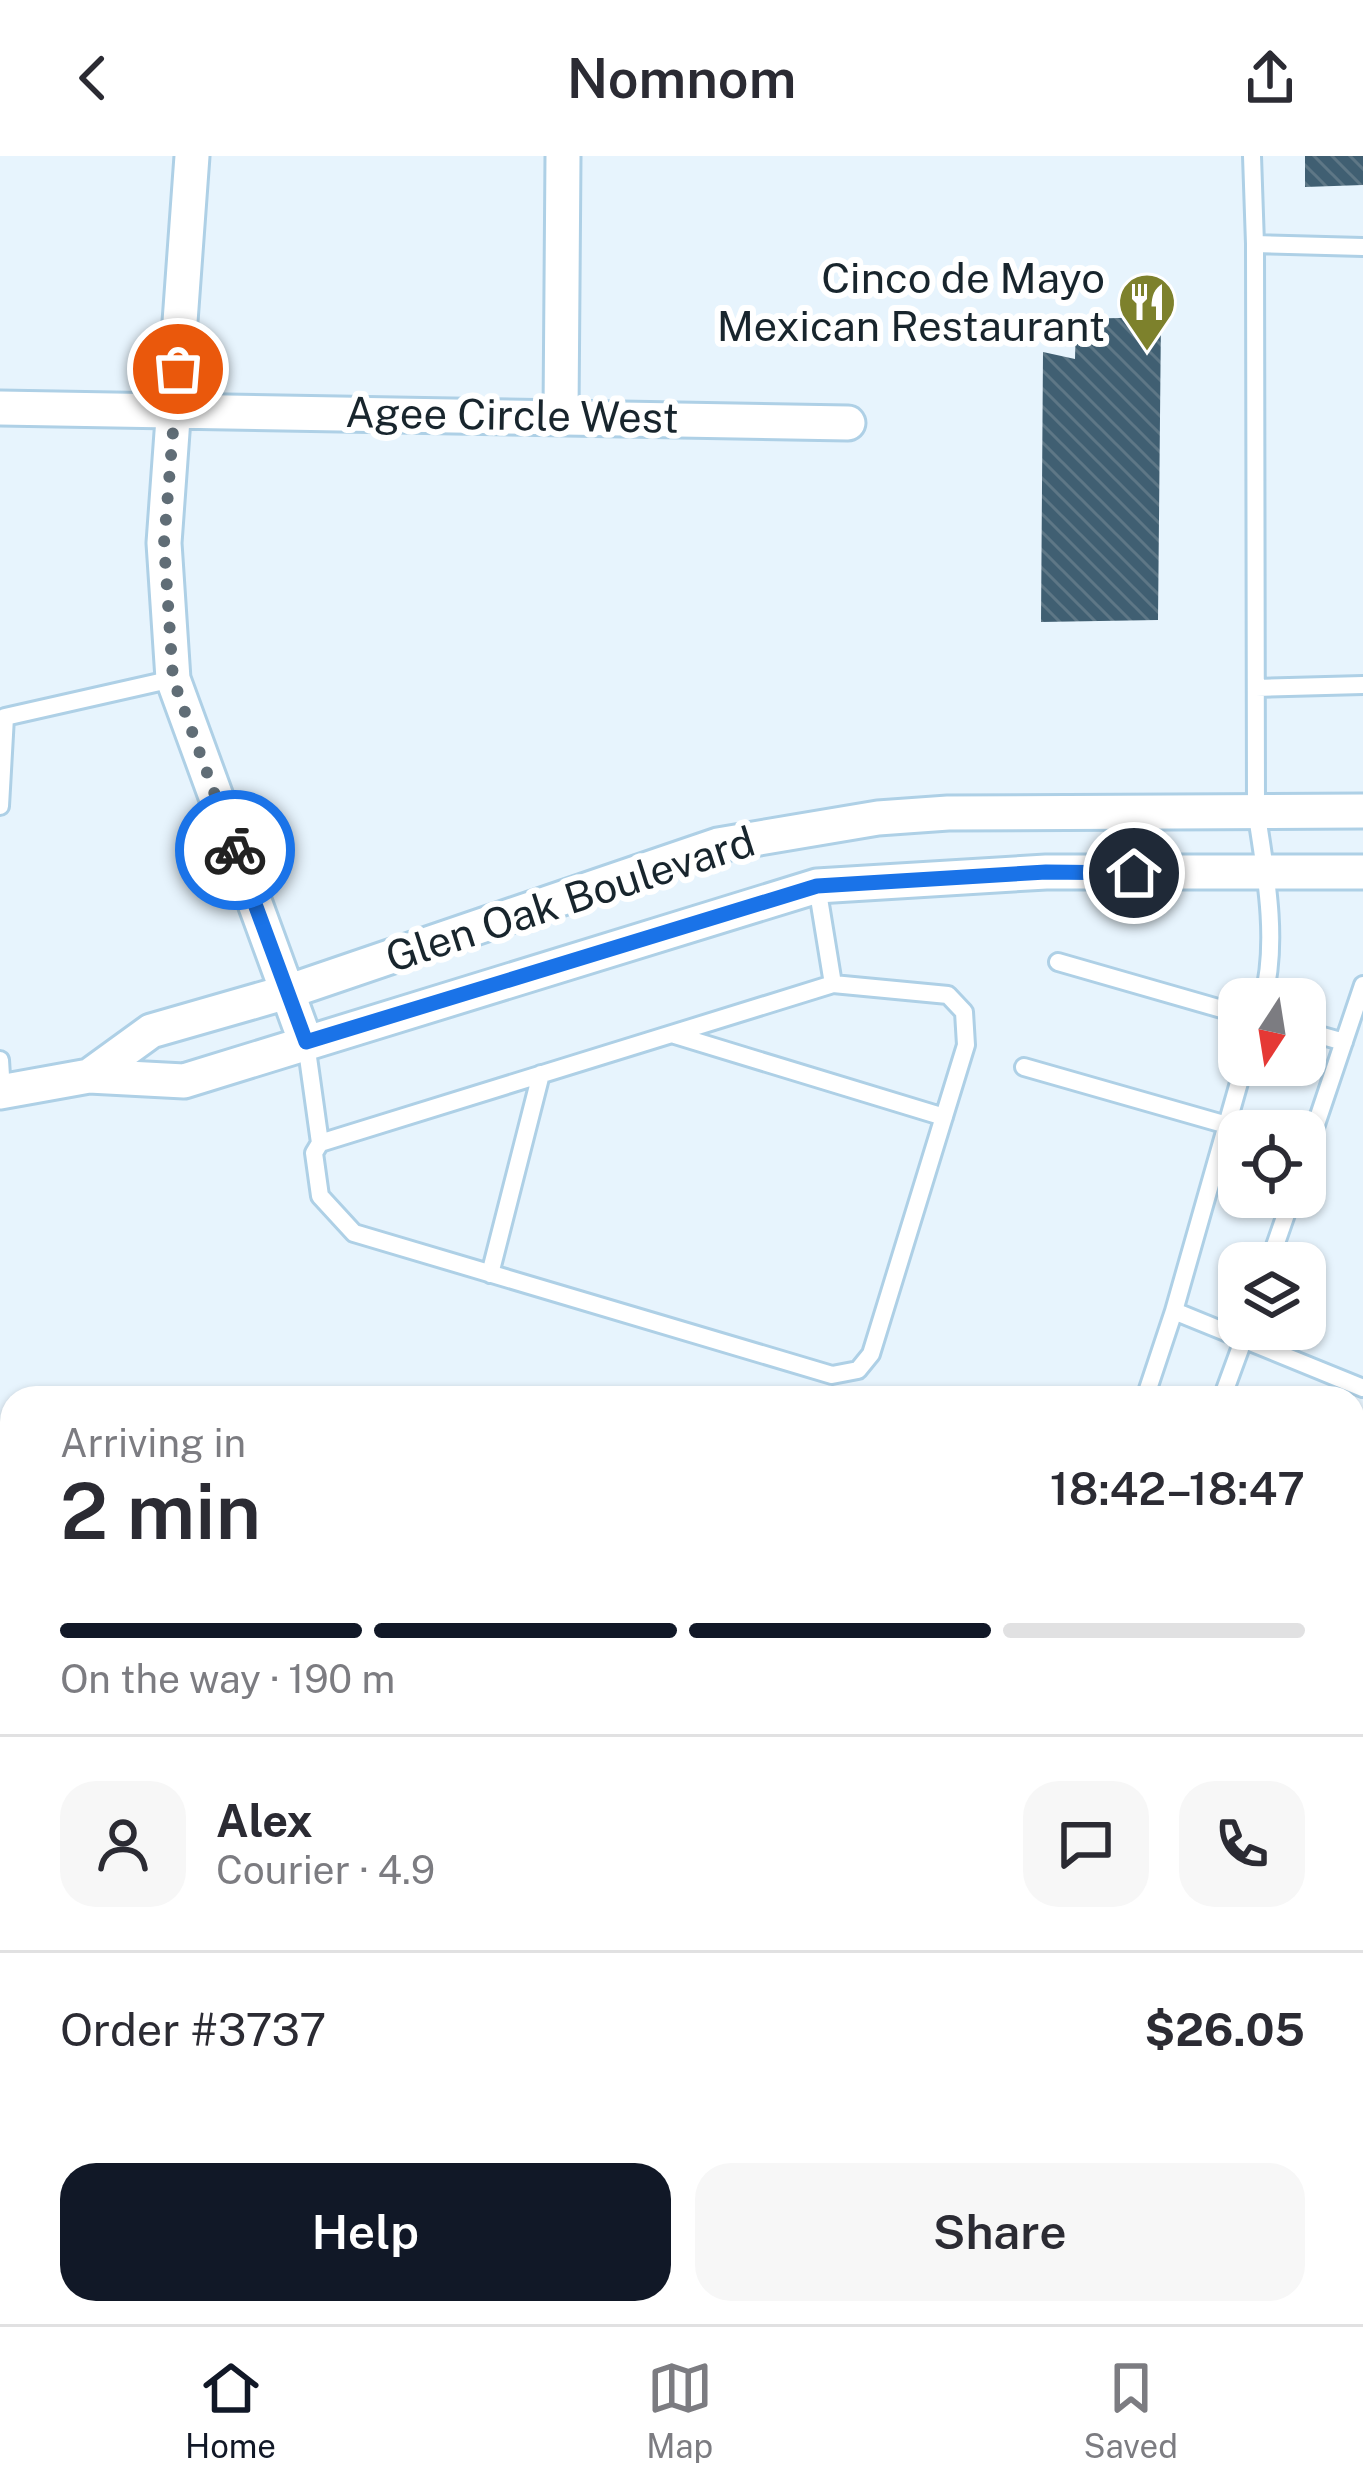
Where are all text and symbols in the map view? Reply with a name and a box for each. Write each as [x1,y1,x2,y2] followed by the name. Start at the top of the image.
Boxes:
[60,45,126,111] icon: back
[1237,45,1303,111] icon: share
[567,47,796,110] text: Nomnom
[717,253,1105,350] place label: Cinco de Mayo Mexican Restaurant
[1116,271,1178,353] restaurant icon: Cinco de Mayo Mexican Restaurant
[127,318,229,420] pin
[145,336,211,402] icon: bag
[345,387,679,442] street label: Agee Circle West
[175,790,295,910] courier
[379,816,760,981] street label: Glen Oak Boulevard
[202,817,268,883] icon: bike
[1083,822,1185,924] pin
[1101,840,1167,906] icon: home
[1218,978,1326,1086] north arrow
[1218,978,1326,1350] map controls
[1218,1110,1326,1218] button: locate
[1218,1242,1326,1350] button: layers
[60,1420,246,1466] text: Arriving in
[1050,1462,1305,1515] text: 18:42–18:47
[60,1465,261,1557] text: 2 min
[60,1656,395,1702] text: On the way · 190 m
[60,1781,186,1907] button: person
[1023,1781,1149,1907] button: chat
[1179,1781,1305,1907] button: phone
[216,1794,313,1847] text: Alex
[216,1847,435,1893] text: Courier · 4.9
[60,2003,326,2056] text: Order #3737
[1145,2003,1305,2056] text: $26.05
[60,2163,671,2301] button: Help
[695,2163,1305,2301] button: Share
[185,2355,276,2465] tab: Home
[646,2355,713,2465] tab: Map
[1083,2355,1178,2465] tab: Saved

